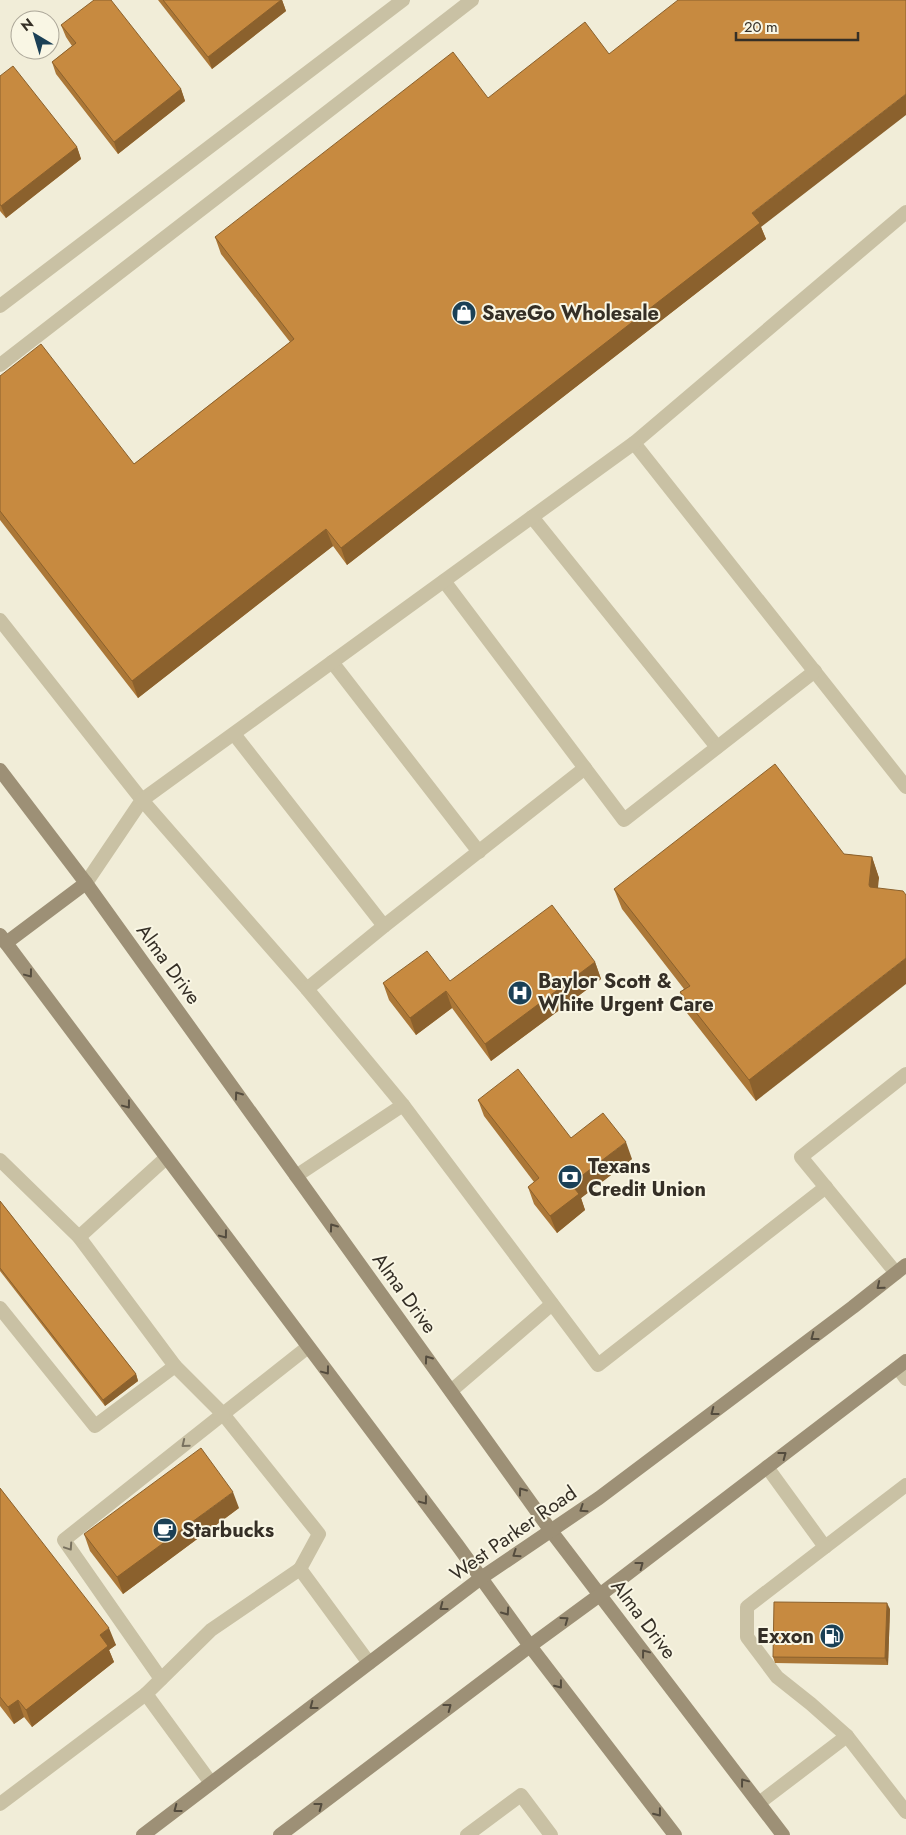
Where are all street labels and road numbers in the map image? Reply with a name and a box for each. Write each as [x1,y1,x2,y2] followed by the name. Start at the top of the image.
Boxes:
[129,918,208,1011] street label: Alma Drive
[365,1247,444,1340] street label: Alma Drive
[444,1479,583,1588] street label: West Parker Road
[604,1573,683,1665] street label: Alma Drive

